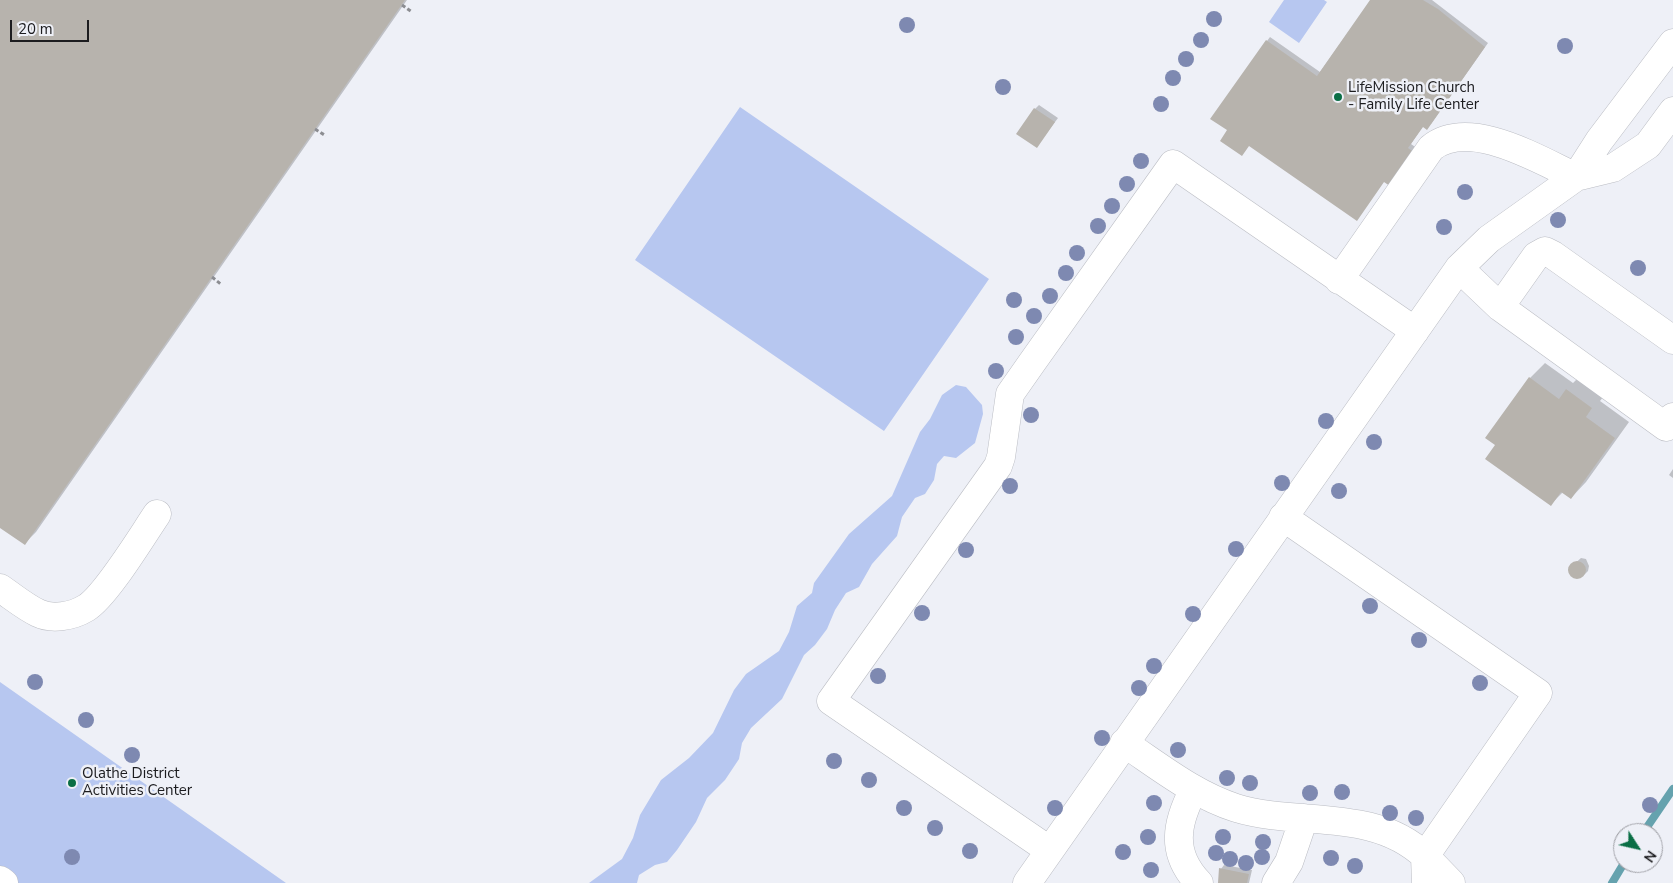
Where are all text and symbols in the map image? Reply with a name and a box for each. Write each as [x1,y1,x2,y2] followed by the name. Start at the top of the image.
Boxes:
[12,10,91,42] scale bar
[18,19,53,39] text: 20 m
[1348,79,1479,114] place label: LifeMission Church - Family Life Center
[1332,91,1344,103] marker: LifeMission Church - Family Life Center
[82,765,192,800] place label: Olathe District Activities Center
[66,777,78,789] marker: Olathe District Activities Center
[1613,823,1663,873] north arrow
[1639,847,1661,866] text: N

